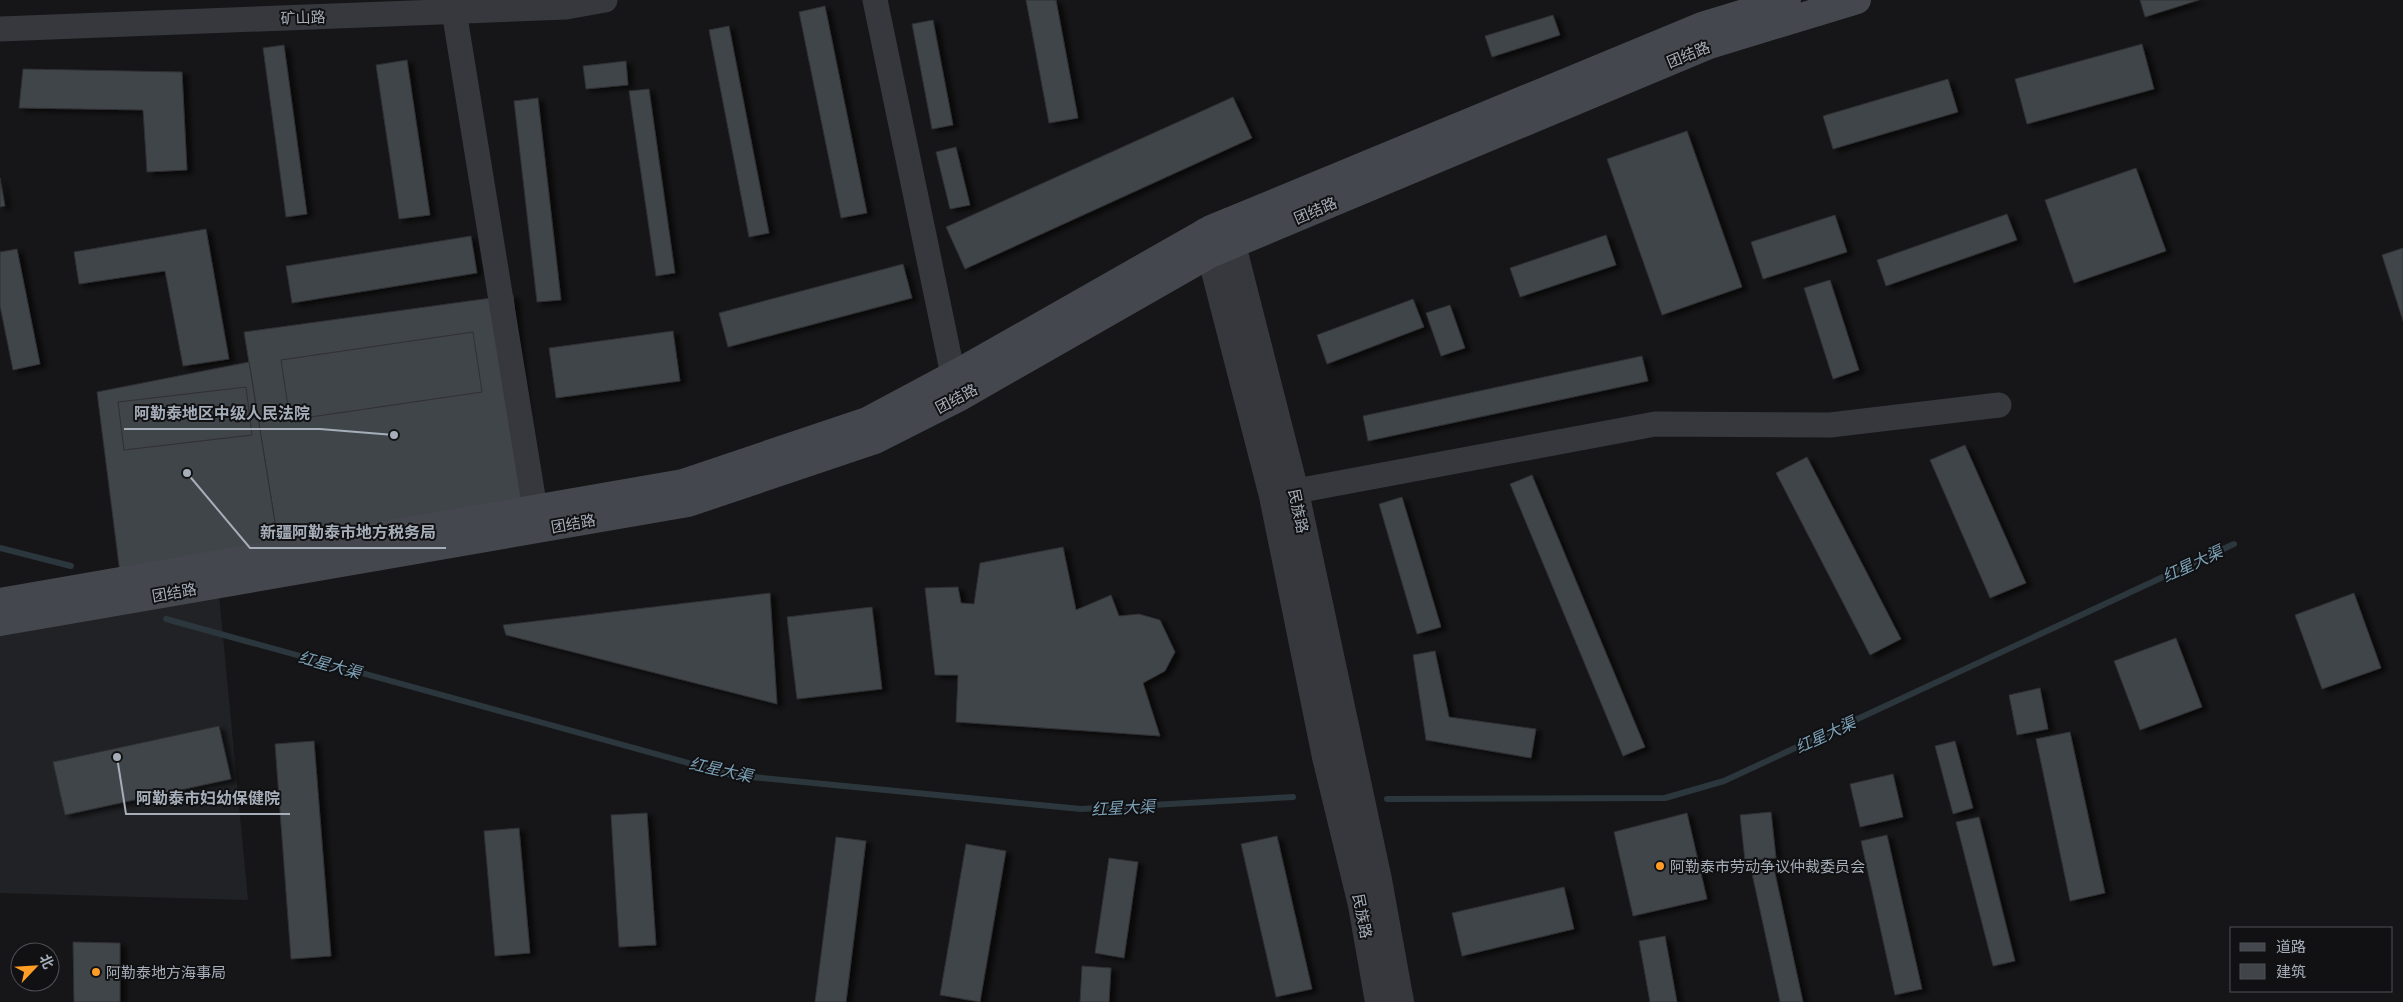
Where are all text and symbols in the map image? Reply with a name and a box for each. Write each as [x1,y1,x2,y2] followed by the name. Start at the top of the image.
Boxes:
[280,7,326,27] street label: 矿山路
[1664,37,1712,71] street label: 团结路
[1291,193,1339,227] street label: 团结路
[932,379,980,417] street label: 团结路
[124,398,320,429] callout: 阿勒泰地区中级人民法院
[134,403,310,422] text: 阿勒泰地区中级人民法院
[1286,487,1312,535] street label: 民族路
[549,510,597,536] street label: 团结路
[250,517,446,548] callout: 新疆阿勒泰市地方税务局
[260,522,436,541] text: 新疆阿勒泰市地方税务局
[2159,540,2227,585] water label: 红星大渠
[150,579,198,605] street label: 团结路
[297,647,365,682] water label: 红星大渠
[1792,711,1860,756] water label: 红星大渠
[688,753,756,785] water label: 红星大渠
[126,783,290,814] callout: 阿勒泰市妇幼保健院
[136,788,280,807] text: 阿勒泰市妇幼保健院
[1091,796,1157,818] water label: 红星大渠
[1670,857,1865,875] place label: 阿勒泰市劳动争议仲裁委员会
[1654,860,1666,872] marker: 阿勒泰市劳动争议仲裁委员会
[1350,892,1376,940] street label: 民族路
[2230,927,2393,992] legend
[2276,937,2306,955] text: 道路
[10,942,60,992] north arrow
[37,951,58,971] text: 北
[2276,962,2306,980] text: 建筑
[106,963,226,981] place label: 阿勒泰地方海事局
[90,966,102,978] marker: 阿勒泰地方海事局

